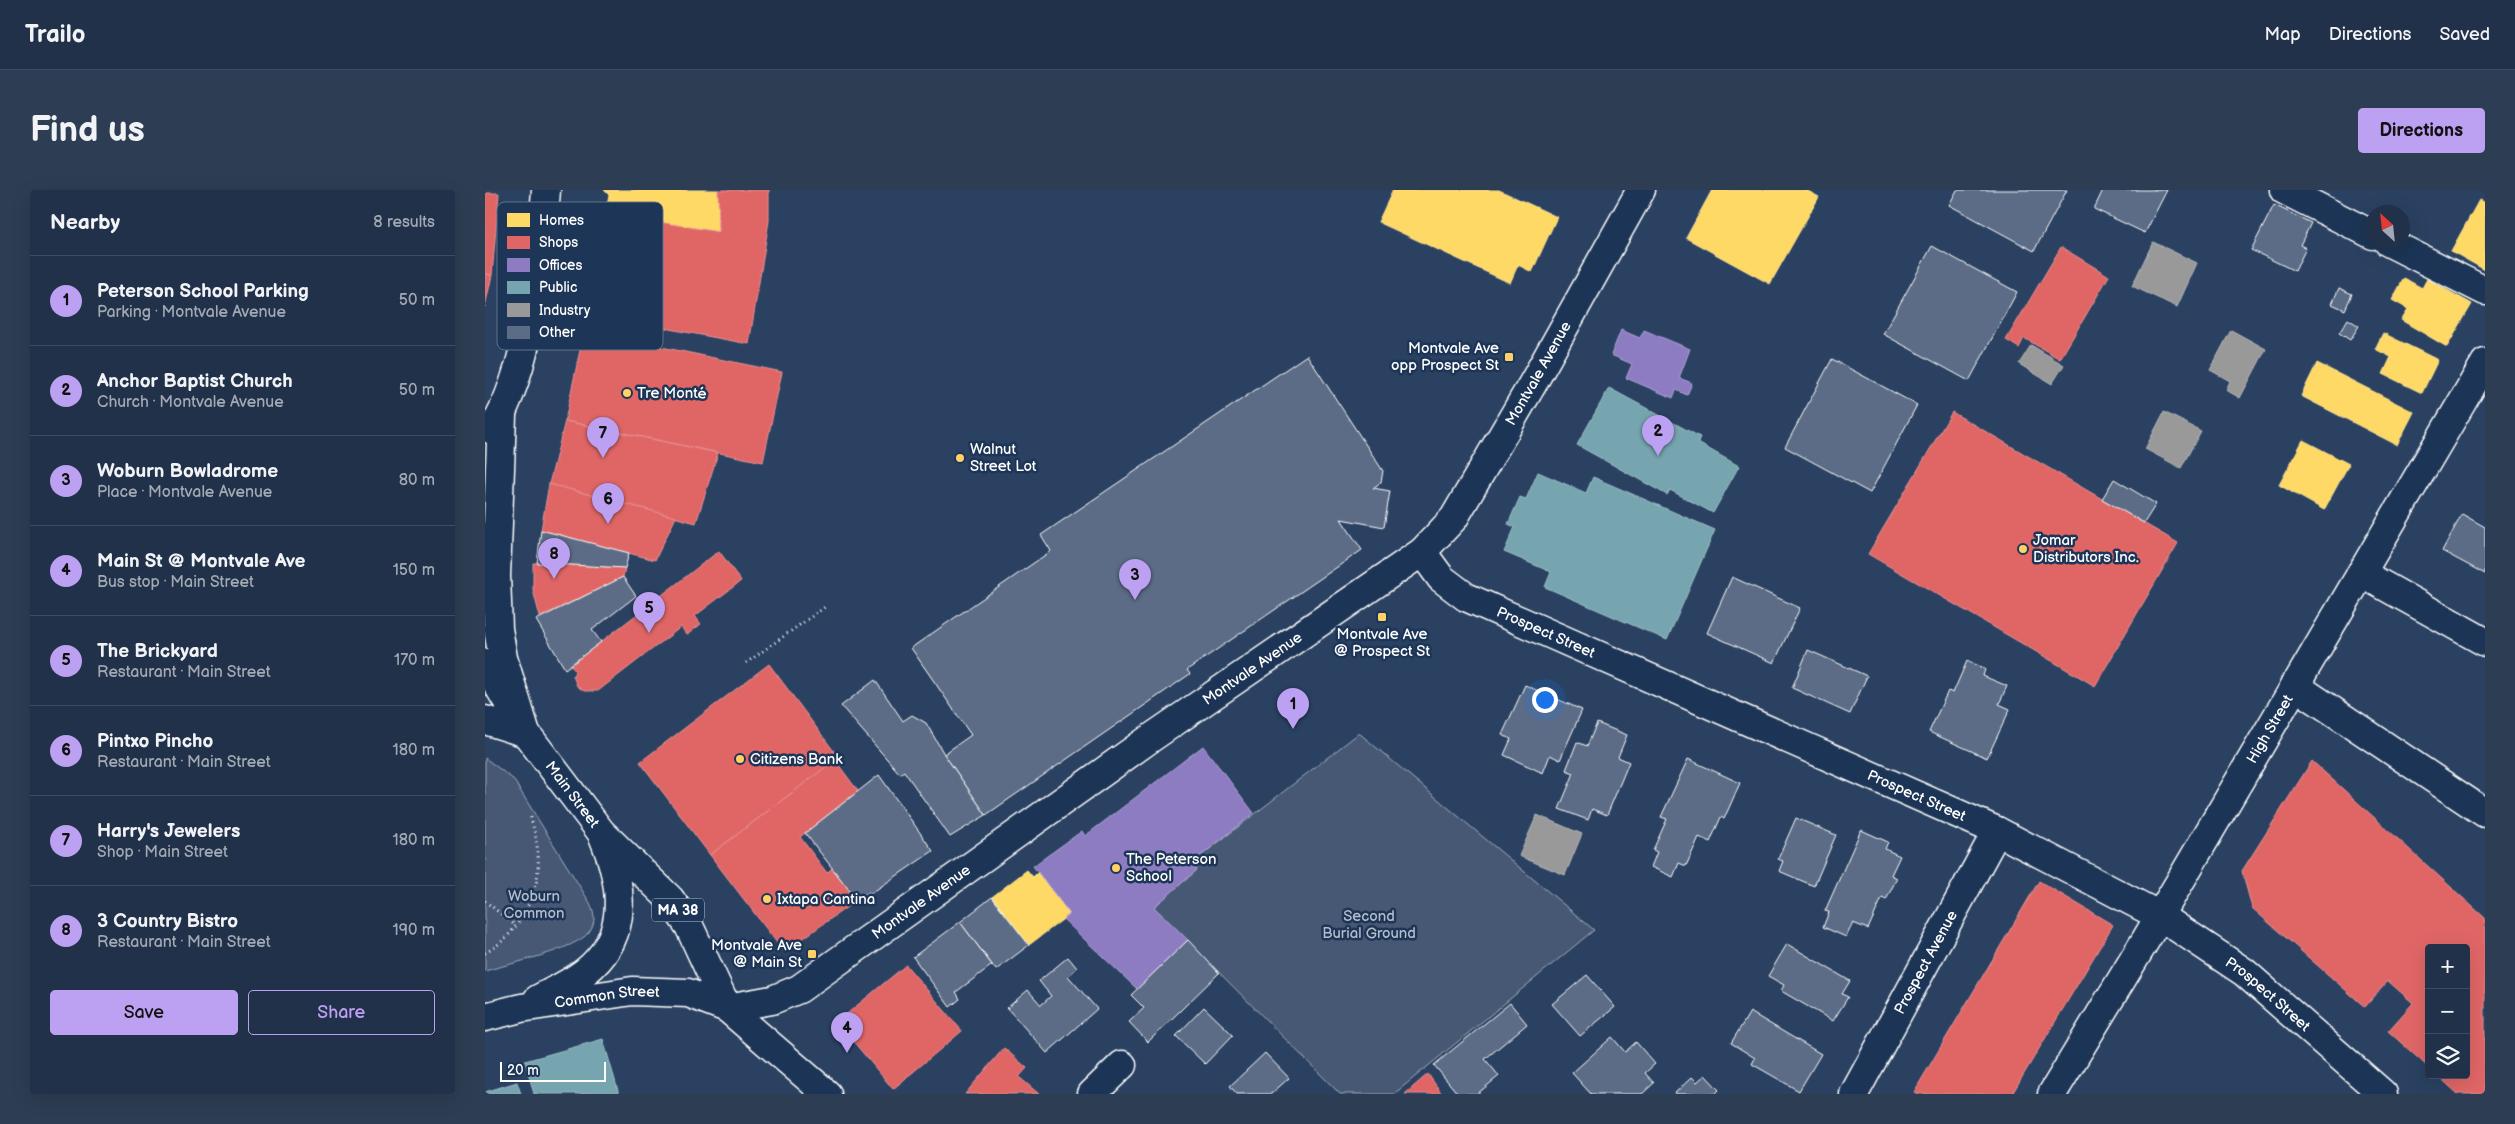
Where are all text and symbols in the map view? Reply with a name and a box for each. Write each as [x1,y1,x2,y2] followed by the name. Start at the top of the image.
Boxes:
[25,20,85,49] text: Trailo
[2265,24,2301,45] text: Map
[2329,24,2411,45] text: Directions
[2439,24,2490,45] text: Saved
[2358,108,2485,153] button: Directions
[30,109,145,152] text: Find us
[497,202,663,350] legend
[2365,205,2410,250] north arrow
[50,210,120,235] text: Nearby
[539,212,584,229] text: Homes
[373,213,435,232] text: 8 results
[539,234,578,251] text: Shops
[539,257,582,274] text: Offices
[539,279,577,296] text: Public
[97,280,309,303] text: Peterson School Parking
[63,291,69,310] text: 1
[399,291,435,310] text: 50 m
[539,302,591,319] text: Industry
[97,303,286,322] text: Parking · Montvale Avenue
[1501,318,1576,429] street label: Montvale Avenue
[539,324,576,341] text: Other
[1391,339,1499,375] place label: Montvale Ave opp Prospect St
[1503,351,1515,363] marker: Montvale Ave opp Prospect St
[97,370,293,393] text: Anchor Baptist Church
[61,381,71,400] text: 2
[399,381,435,400] text: 50 m
[637,384,706,403] place label: Tre Monté
[621,387,633,399] marker: Tre Monté
[97,393,284,412] text: Church · Montvale Avenue
[1642,415,1674,456] pin: 2
[587,417,619,458] pin: 7
[970,440,1037,476] place label: Walnut Street Lot
[954,452,966,464] marker: Walnut Street Lot
[97,460,278,483] text: Woburn Bowladrome
[61,471,71,490] text: 3
[399,471,435,490] text: 80 m
[97,483,272,502] text: Place · Montvale Avenue
[592,483,624,524] pin: 6
[2033,531,2139,567] place label: Jomar Distributors Inc.
[538,538,570,579] pin: 8
[2017,543,2029,555] marker: Jomar Distributors Inc.
[97,550,306,573] text: Main St @ Montvale Ave
[1119,559,1151,600] pin: 3
[61,561,71,580] text: 4
[393,561,435,580] text: 150 m
[97,573,254,592] text: Bus stop · Main Street
[633,592,665,633] pin: 5
[1494,603,1598,663] street label: Prospect Street
[1376,611,1388,623] marker: Montvale Ave @ Prospect St
[1334,625,1430,661] place label: Montvale Ave @ Prospect St
[1199,628,1306,710] street label: Montvale Avenue
[97,640,218,663] text: The Brickyard
[61,651,71,670] text: 5
[394,651,435,670] text: 170 m
[97,663,271,682] text: Restaurant · Main Street
[1532,687,1558,713] your location
[1277,688,1309,729] pin: 1
[2243,691,2298,767] street label: High Street
[97,730,213,753] text: Pintxo Pincho
[61,741,71,760] text: 6
[393,741,435,760] text: 180 m
[750,750,843,769] place label: Citizens Bank
[97,753,271,772] text: Restaurant · Main Street
[734,753,746,765] marker: Citizens Bank
[541,758,604,832] street label: Main Street
[1864,766,1969,826] street label: Prospect Street
[97,820,240,843] text: Harry's Jewelers
[62,831,70,850] text: 7
[393,831,435,850] text: 180 m
[97,843,228,862] text: Shop · Main Street
[1126,850,1216,886] place label: The Peterson School
[868,861,975,944] street label: Montvale Avenue
[1110,862,1122,874] marker: The Peterson School
[504,887,564,923] park label: Woburn Common
[777,890,875,909] place label: Ixtapa Cantina
[761,893,773,905] marker: Ixtapa Cantina
[652,898,704,922] road number: MA 38
[1322,907,1416,943] park label: Second Burial Ground
[1890,907,1962,1018] street label: Prospect Avenue
[97,910,238,933] text: 3 Country Bistro
[61,921,71,940] text: 8
[393,921,435,940] text: 190 m
[97,933,271,952] text: Restaurant · Main Street
[711,936,802,972] place label: Montvale Ave @ Main St
[2425,944,2470,1079] map controls
[2425,944,2470,989] button: +
[806,948,818,960] marker: Montvale Ave @ Main St
[2221,953,2314,1036] street label: Prospect Street
[553,982,660,1013] street label: Common Street
[2425,989,2470,1034] button: −
[50,990,238,1035] button: Save
[248,990,435,1035] button: Share
[831,1012,863,1053] pin: 4
[2425,1034,2470,1079] button: layers
[500,1059,606,1082] scale bar
[507,1062,539,1079] text: 20 m

